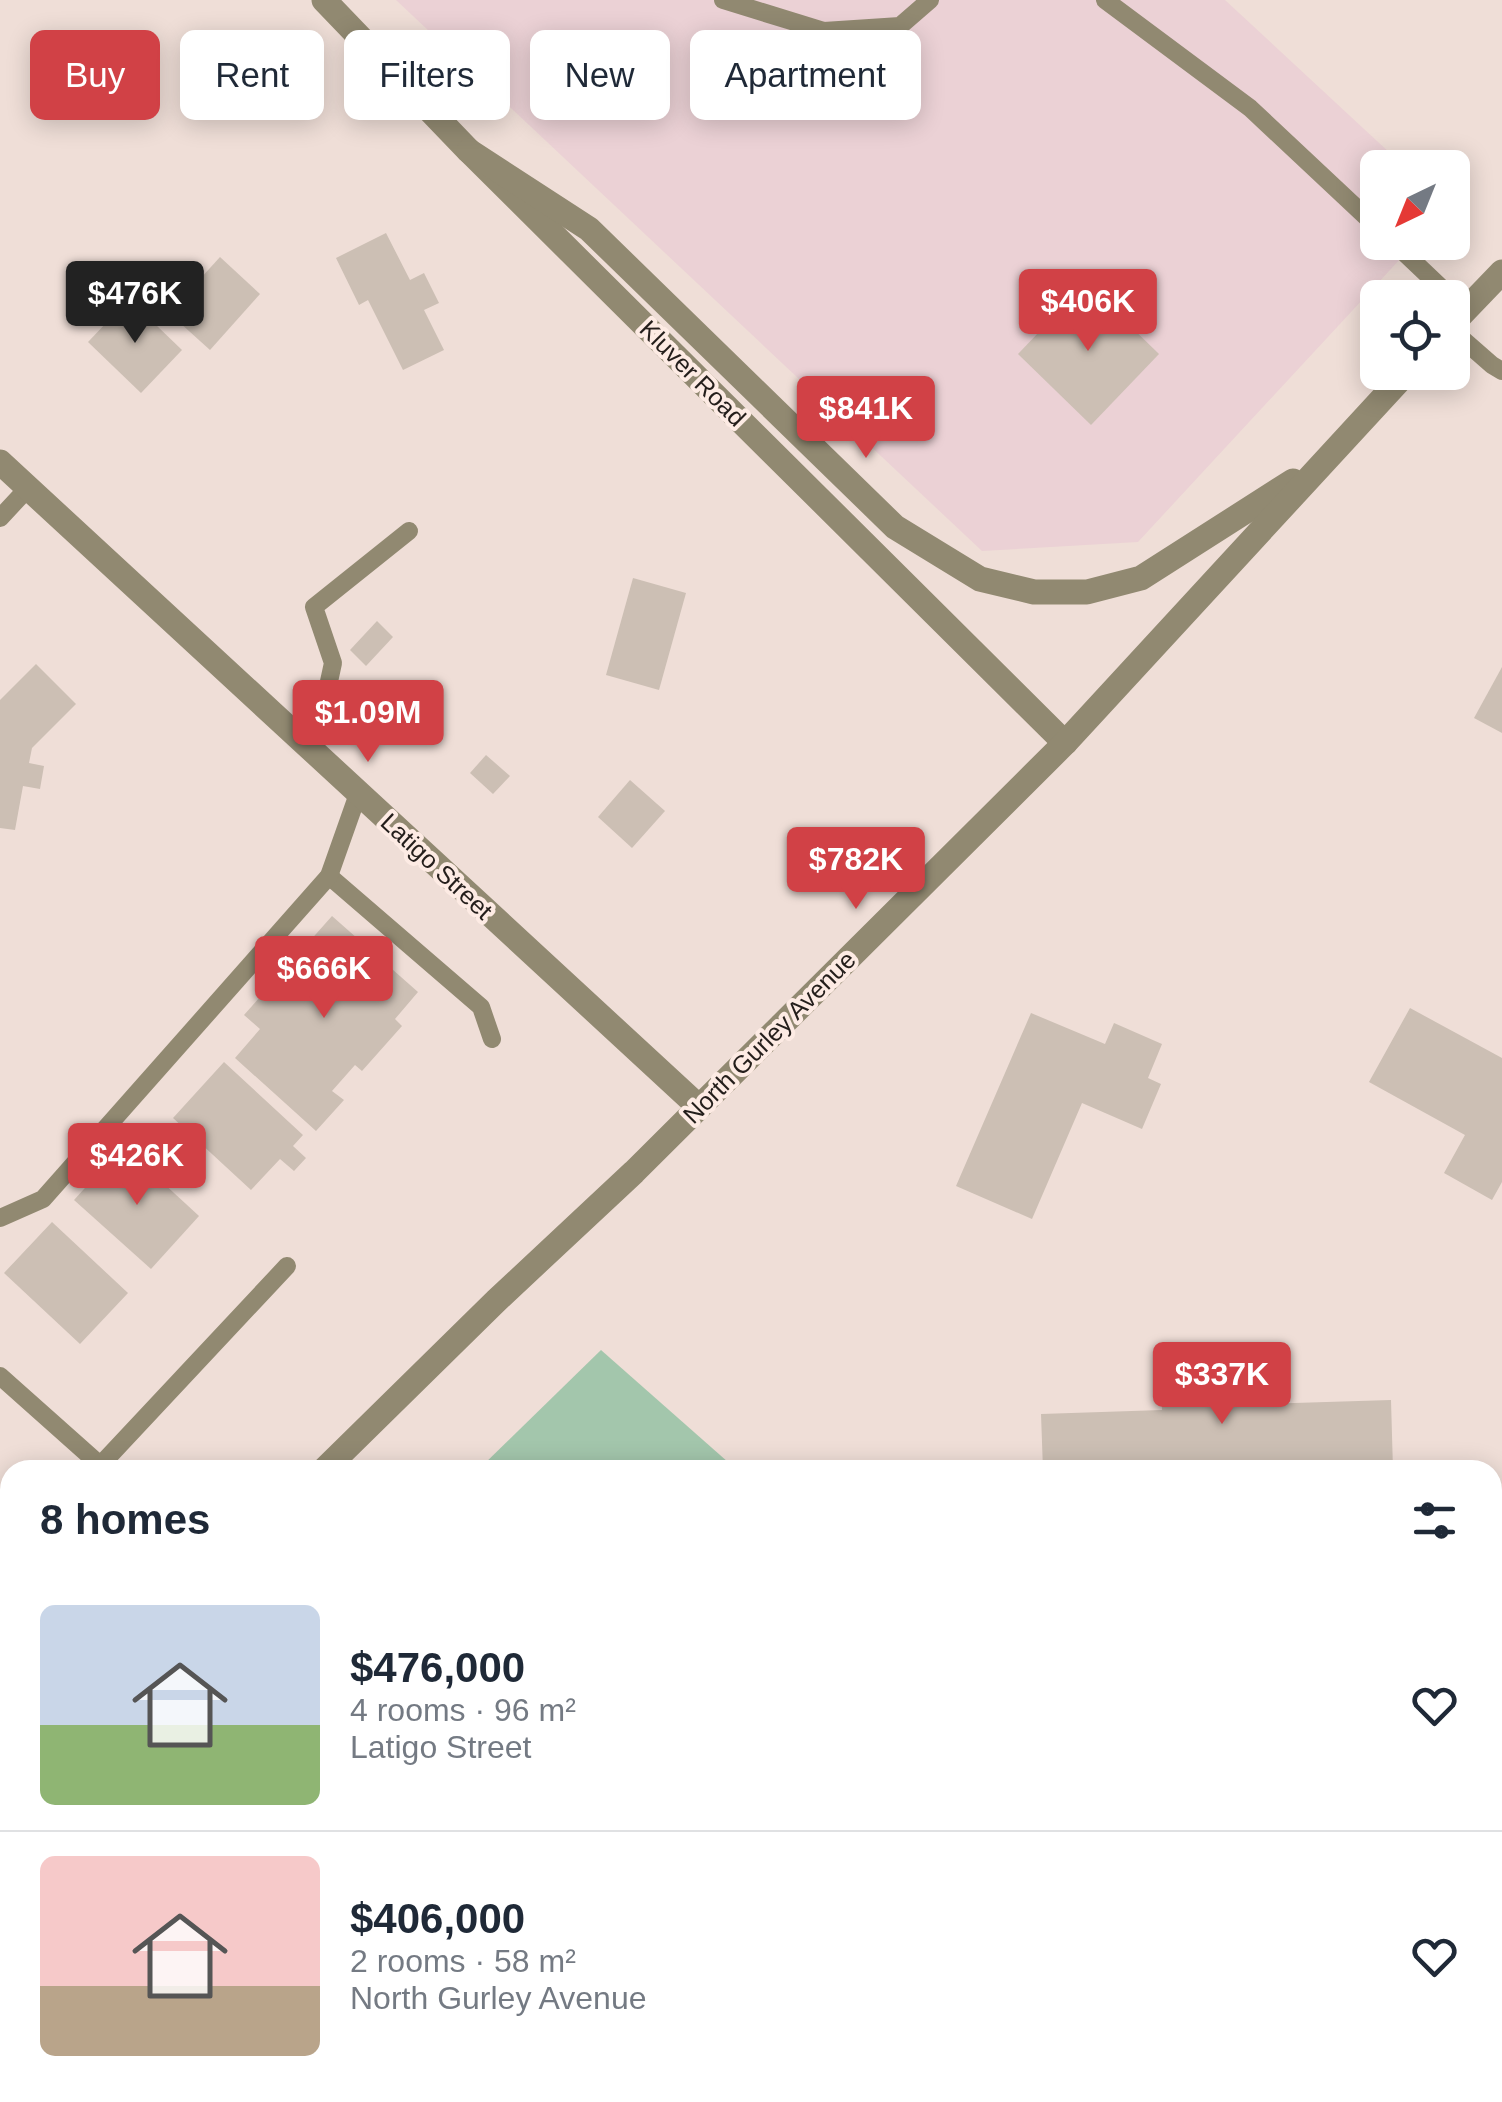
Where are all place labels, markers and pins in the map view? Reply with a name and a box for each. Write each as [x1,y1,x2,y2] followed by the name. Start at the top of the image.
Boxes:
[65,261,205,346] pin: $476K
[1018,269,1158,354] pin: $406K
[796,376,936,461] pin: $841K
[287,680,449,765] pin: $1.09M
[786,827,926,912] pin: $782K
[254,936,394,1021] pin: $666K
[67,1123,207,1208] pin: $426K
[1152,1342,1292,1427] pin: $337K

